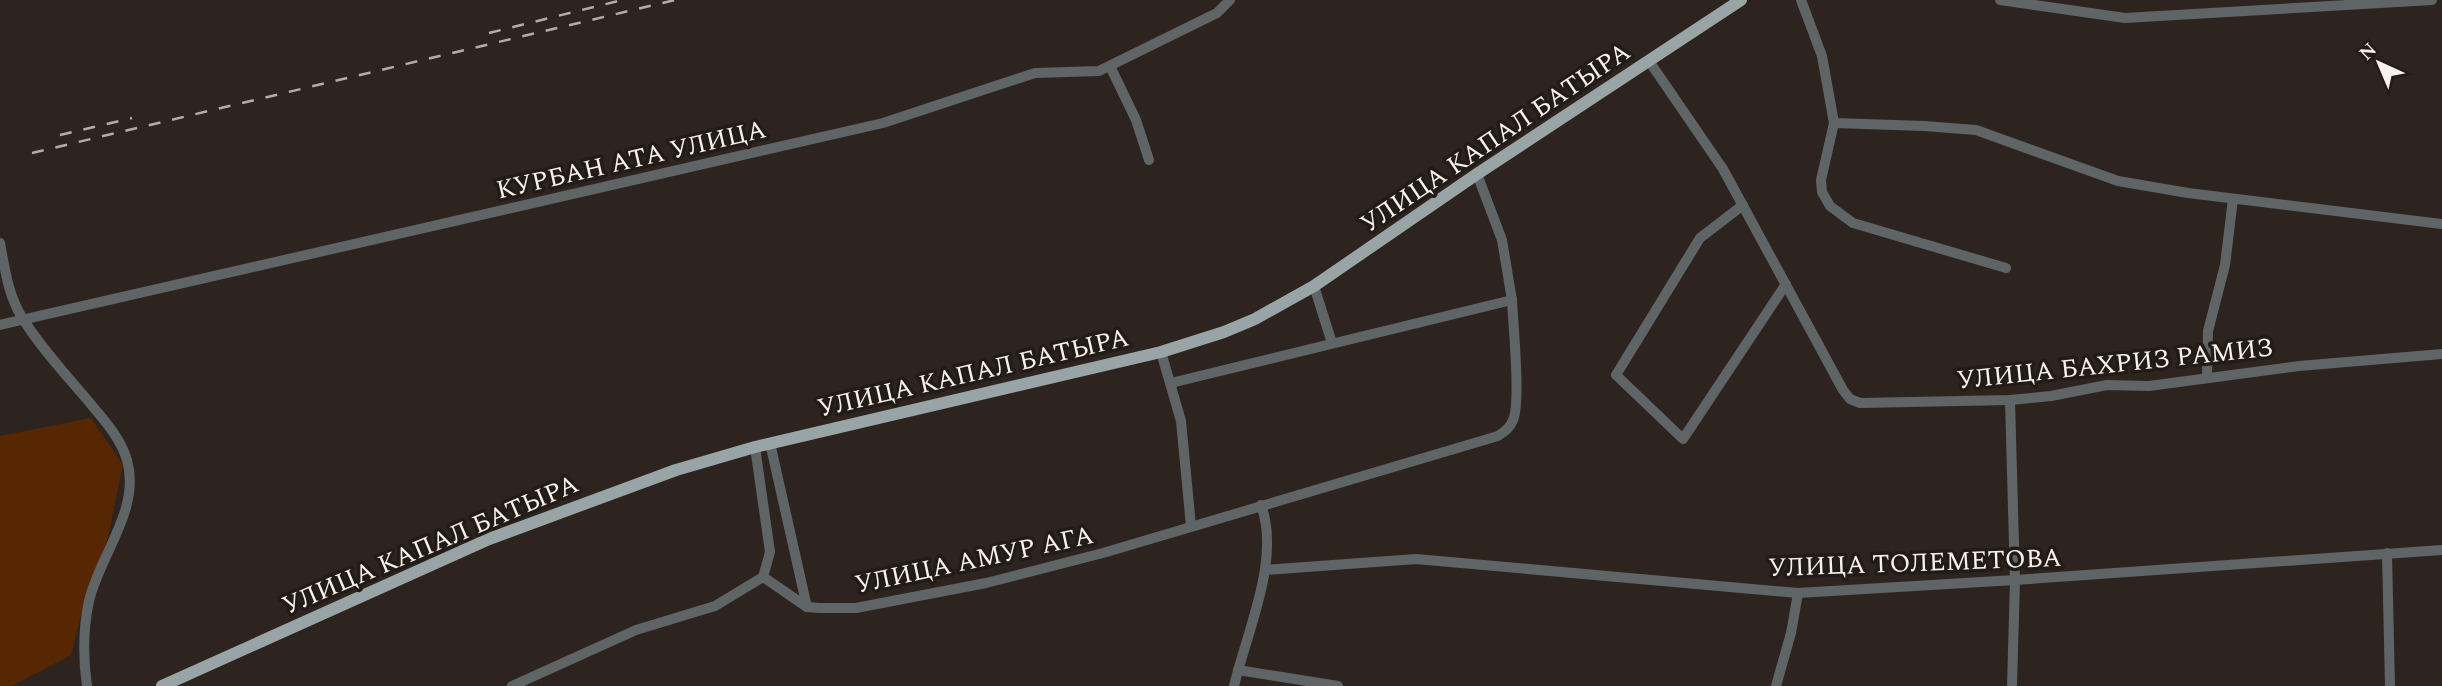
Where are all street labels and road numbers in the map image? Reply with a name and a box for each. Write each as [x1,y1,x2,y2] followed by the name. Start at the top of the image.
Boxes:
[1352,32,1639,244] street label: УЛИЦА КАПАЛ БАТЫРА
[492,109,770,210] street label: КУРБАН АТА УЛИЦА
[813,318,1133,428] street label: УЛИЦА КАПАЛ БАТЫРА
[1955,327,2275,401] street label: УЛИЦА БАХРИЗ РАМИЗ
[276,464,585,626] street label: УЛИЦА КАПАЛ БАТЫРА
[851,515,1097,605] street label: УЛИЦА АМУР АГА
[1768,538,2063,588] street label: УЛИЦА ТОЛЕМЕТОВА

